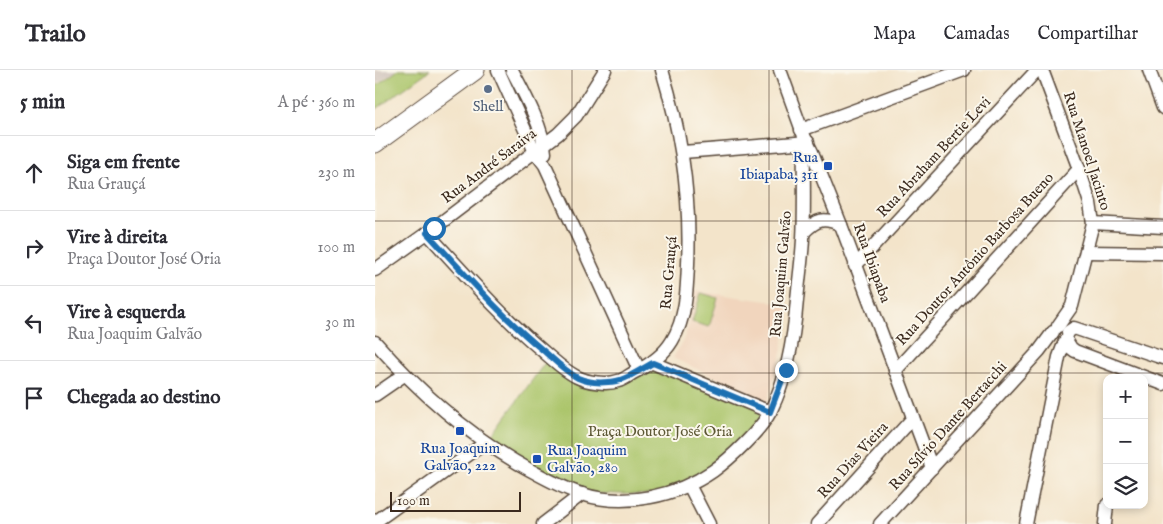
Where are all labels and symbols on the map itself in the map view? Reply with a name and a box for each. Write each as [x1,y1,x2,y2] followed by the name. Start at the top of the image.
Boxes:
[482,83,494,95] marker: Shell
[1059,89,1115,213] street label: Rua Manoel Jacinto
[873,93,995,221] street label: Rua Abraham Bertie Levi
[473,97,504,116] place label: Shell
[438,124,541,208] street label: Rua André Saraiva
[740,148,819,184] place label: Rua Ibiapaba, 311
[822,160,834,172] marker: Rua Ibiapaba, 311
[892,168,1058,350] street label: Rua Doutor Antônio Barbosa Bueno
[766,210,796,338] street label: Rua Joaquim Galvão
[423,217,446,240] route start
[849,221,895,306] street label: Rua Ibiapaba
[656,235,682,310] street label: Rua Grauçá
[885,358,1011,494] street label: Rua Sílvio Dante Bertacchi
[775,359,798,382] route end
[814,417,893,502] street label: Rua Dias Vieira
[588,422,733,441] park label: Praça Doutor José Oria
[454,425,466,437] marker: Rua Joaquim Galvão, 222
[420,439,500,475] place label: Rua Joaquim Galvão, 222
[547,441,627,477] place label: Rua Joaquim Galvão, 280
[531,453,543,465] marker: Rua Joaquim Galvão, 280
[390,489,521,512] scale bar

